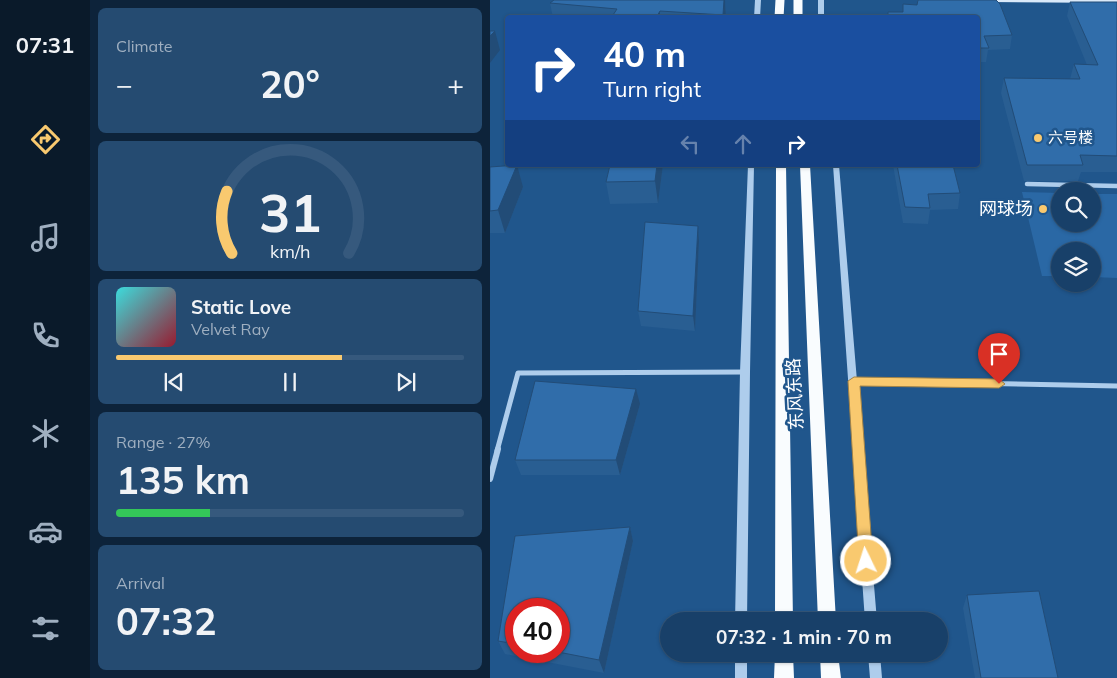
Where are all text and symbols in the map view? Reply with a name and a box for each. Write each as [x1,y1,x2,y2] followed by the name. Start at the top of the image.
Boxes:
[16,31,74,59] text: 07:31
[603,32,686,76] text: 40 m
[520,35,585,100] icon: right
[116,36,172,56] text: Climate
[260,60,320,108] text: 20°
[116,67,133,102] text: −
[447,67,464,102] text: +
[603,75,701,103] text: Turn right
[28,122,63,157] icon: directions
[1048,128,1093,147] place label: 六号楼
[676,130,704,158] icon: left
[729,130,757,158] icon: ahead
[782,130,810,158] icon: right
[1032,132,1044,144] marker: 六号楼
[259,180,321,245] text: 31
[1051,182,1101,292] map controls
[1051,182,1101,232] button: search
[979,197,1033,220] place label: 网球场
[1037,203,1049,215] marker: 网球场
[28,220,63,255] icon: music
[270,240,310,262] text: km/h
[1051,242,1101,292] button: layers
[191,295,291,319] text: Static Love
[28,318,63,353] icon: phone
[191,319,270,339] text: Velvet Ray
[978,333,1020,384] pin
[985,340,1013,368] icon: arrive
[781,357,808,431] street label: 东风东路
[160,368,188,396] icon: previous
[276,368,304,396] icon: pause
[392,368,420,396] icon: next
[28,416,63,451] icon: climate
[116,432,211,452] text: Range · 27%
[116,456,250,504] text: 135 km
[28,514,63,549] icon: car
[839,534,891,586] position arrow
[116,573,165,593] text: Arrival
[116,597,217,645] text: 07:32
[505,598,570,663] speed limit sign: 40
[28,611,63,646] icon: filters
[716,625,892,649] text: 07:32 · 1 min · 70 m

